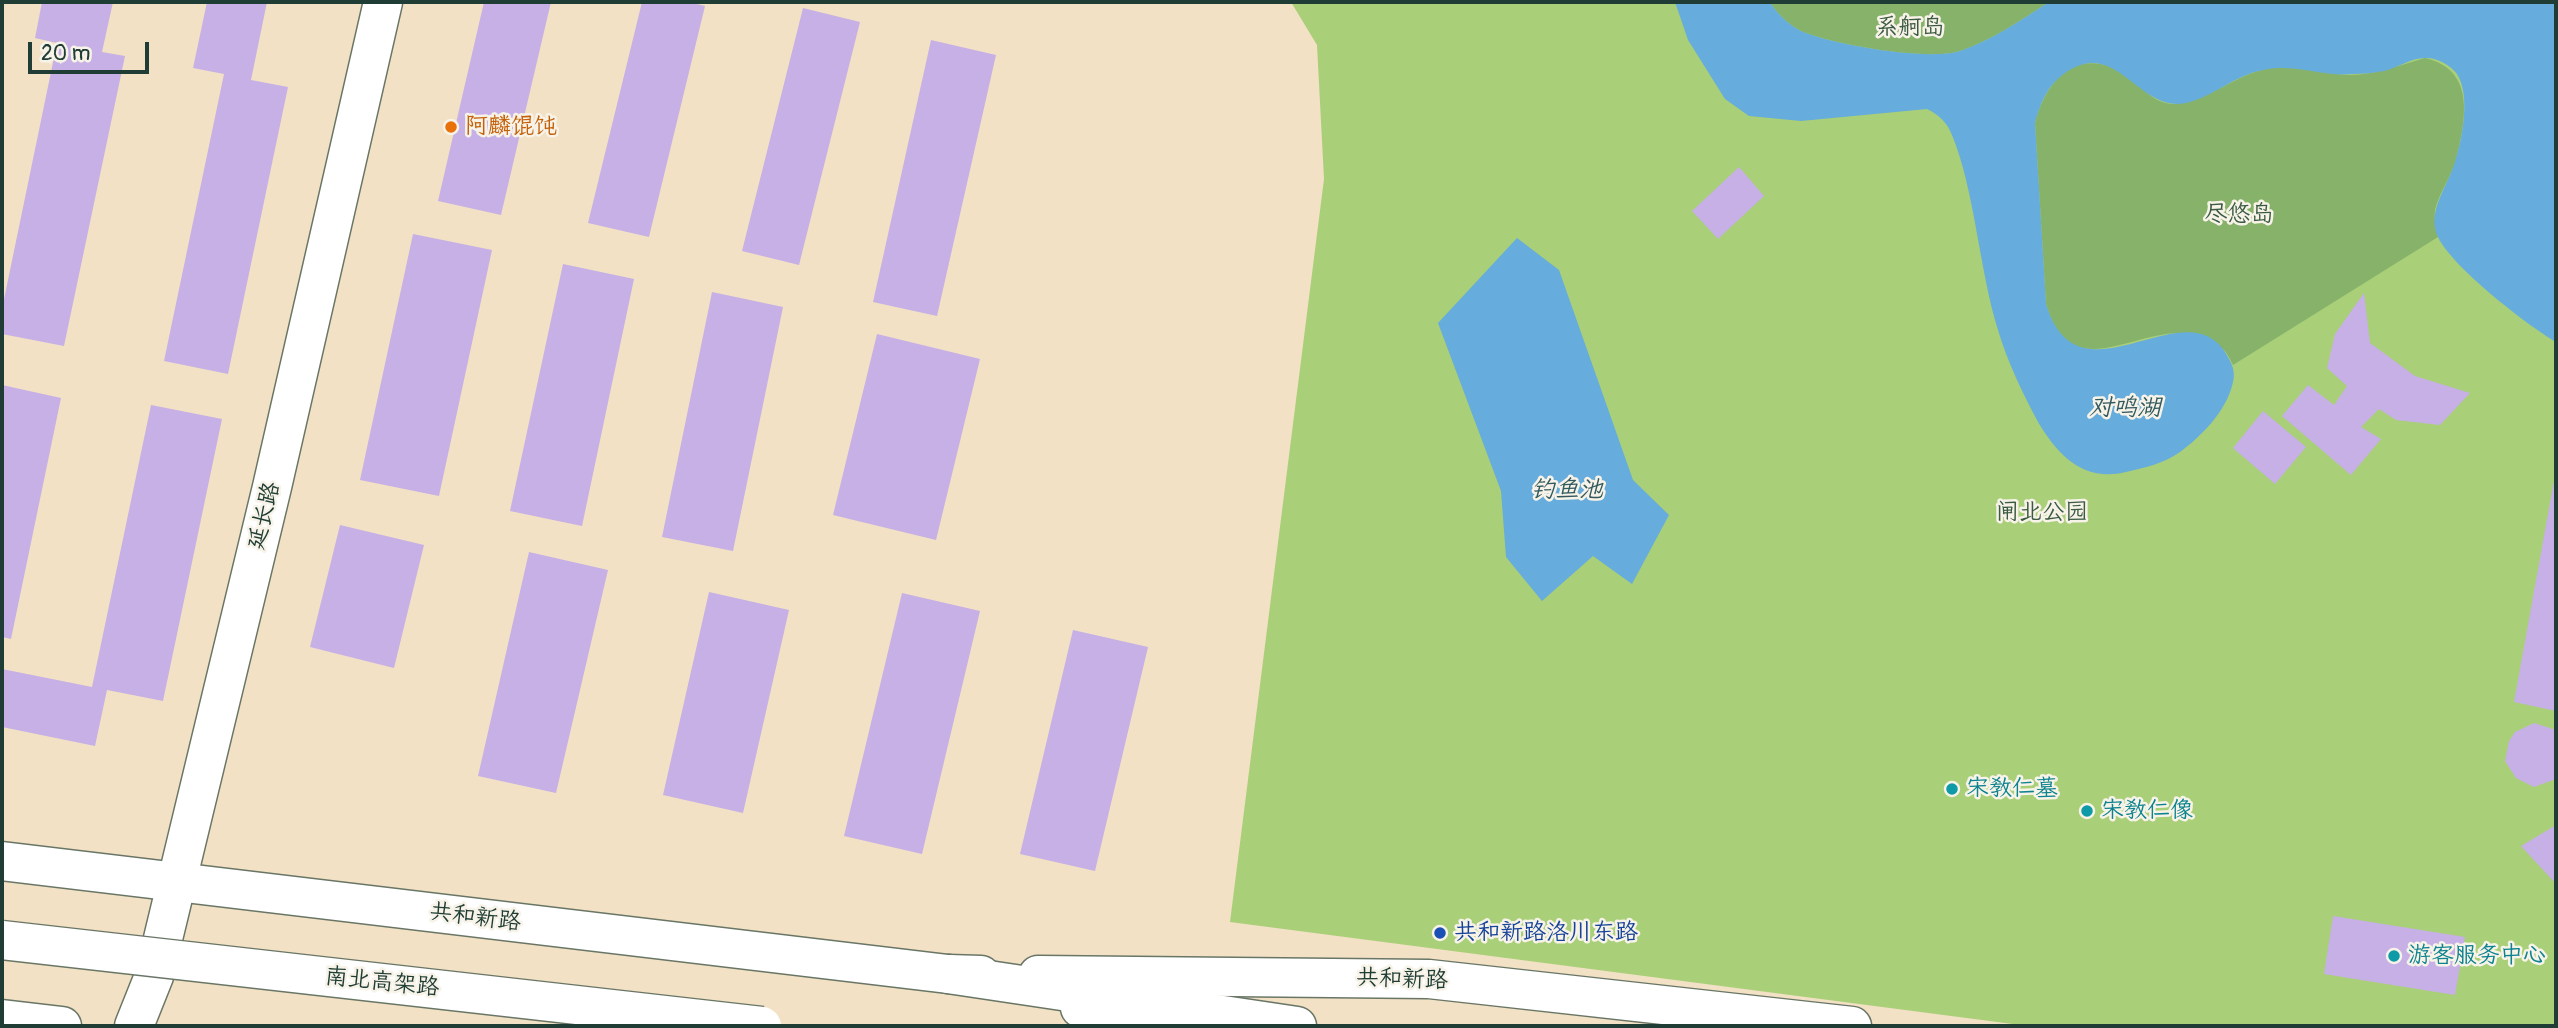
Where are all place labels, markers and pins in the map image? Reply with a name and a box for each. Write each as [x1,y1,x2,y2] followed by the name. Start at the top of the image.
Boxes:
[465,113,557,141] place label: 阿麟馄饨
[443,119,459,135] marker: 阿麟馄饨
[1966,775,2058,803] place label: 宋教仁墓
[1944,781,1960,797] marker: 宋教仁墓
[2101,797,2193,825] place label: 宋教仁像
[2079,803,2095,819] marker: 宋教仁像
[1454,919,1638,947] place label: 共和新路洛川东路
[1432,925,1448,941] marker: 共和新路洛川东路
[2408,942,2546,970] place label: 游客服务中心
[2386,948,2402,964] marker: 游客服务中心

